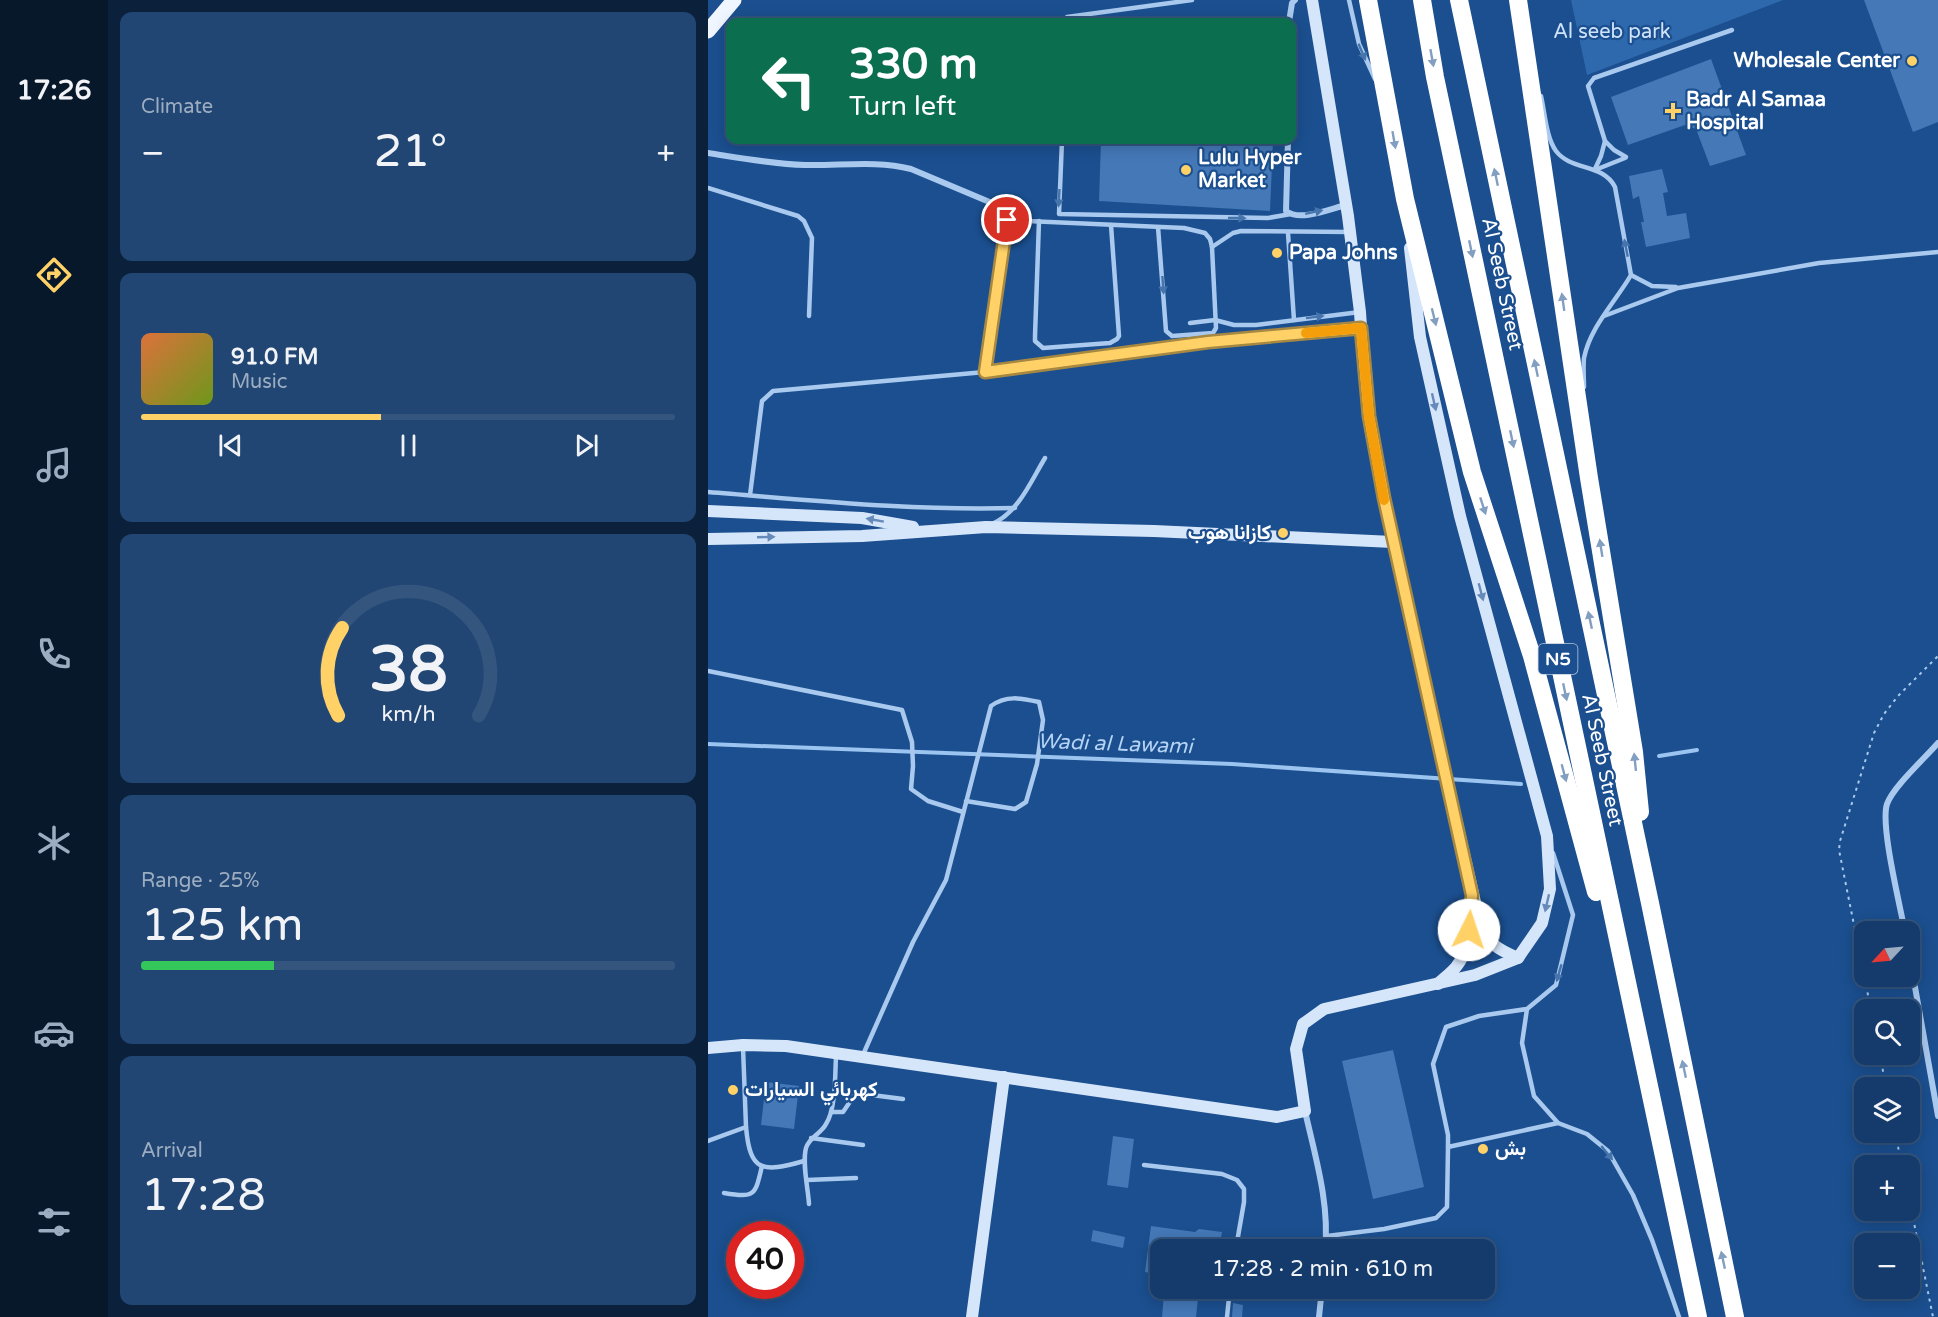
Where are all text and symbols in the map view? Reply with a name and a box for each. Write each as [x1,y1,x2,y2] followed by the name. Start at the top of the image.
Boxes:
[1553,20,1671,44] park label: Al seeb park
[849,39,978,90] text: 330 m
[750,42,828,120] icon: left
[1357,43,1367,61] one-way arrow
[1427,48,1436,67] one-way arrow
[1733,49,1900,73] place label: Wholesale Center
[1905,54,1919,68] marker: Wholesale Center
[17,74,91,107] text: 17:26
[1686,88,1826,135] place label: Badr Al Samaa Hospital
[849,90,956,123] text: Turn left
[141,95,213,119] text: Climate
[1664,102,1682,120] marker: Badr Al Samaa Hospital
[374,125,447,179] text: 21°
[1390,131,1399,150] one-way arrow
[141,134,165,173] text: −
[656,134,675,173] text: +
[1198,146,1302,193] place label: Lulu Hyper Market
[1179,163,1193,177] marker: Lulu Hyper Market
[1491,167,1500,186] one-way arrow
[1055,188,1064,207] one-way arrow
[981,194,1032,245] pin
[990,203,1023,236] icon: arrive
[1305,207,1323,217] one-way arrow
[1228,213,1247,222] one-way arrow
[1476,216,1528,353] street label: Al Seeb Street
[1621,238,1630,257] one-way arrow
[1467,239,1476,258] one-way arrow
[1289,241,1398,265] place label: Papa Johns
[1270,246,1284,260] marker: Papa Johns
[33,254,75,296] icon: directions
[1158,276,1167,295] one-way arrow
[1558,292,1567,311] one-way arrow
[1429,308,1439,326] one-way arrow
[1305,313,1324,322] one-way arrow
[231,344,319,370] text: 91.0 FM
[1531,358,1541,377] one-way arrow
[231,370,287,394] text: Music
[1430,393,1440,411] one-way arrow
[214,429,247,462] icon: previous
[392,429,425,462] icon: pause
[570,429,603,462] icon: next
[1507,430,1517,449] one-way arrow
[33,444,75,486] icon: music
[1478,497,1488,515] one-way arrow
[865,516,884,525] one-way arrow
[1188,521,1271,545] place label: كازانا هوب
[1276,526,1290,540] marker: كازانا هوب
[757,533,776,542] one-way arrow
[1596,539,1605,558] one-way arrow
[1476,582,1486,601] one-way arrow
[1585,610,1594,629] one-way arrow
[33,633,75,675] icon: phone
[369,633,447,708] text: 38
[1538,644,1578,674] road number: N5
[1561,683,1570,702] one-way arrow
[1576,692,1628,829] street label: Al Seeb Street
[381,701,435,727] text: km/h
[1037,729,1196,759] water label: Wadi al Lawami
[1630,752,1640,771] one-way arrow
[1559,764,1569,782] one-way arrow
[33,822,75,864] icon: climate
[141,869,260,893] text: Range · 25%
[1541,894,1551,912] one-way arrow
[1437,898,1501,962] position arrow
[141,899,303,953] text: 125 km
[1854,921,1920,987] north arrow
[1854,921,1920,1299] map controls
[1554,964,1563,982] one-way arrow
[1854,999,1920,1065] button: search
[33,1012,75,1054] icon: car
[1679,1059,1688,1078] one-way arrow
[1854,1077,1920,1143] button: layers
[745,1078,878,1106] place label: كهربائي السيارات
[726,1083,740,1097] marker: كهربائي السيارات
[1495,1137,1526,1161] place label: بش
[141,1139,203,1163] text: Arrival
[1476,1142,1490,1156] marker: بش
[1601,1145,1614,1161] one-way arrow
[1854,1155,1920,1221] button: +
[141,1169,266,1223] text: 17:28
[33,1201,75,1243] icon: filters
[726,1221,804,1299] speed limit sign: 40
[1854,1233,1920,1299] button: −
[1718,1250,1727,1269] one-way arrow
[1212,1256,1433,1282] text: 17:28 · 2 min · 610 m

